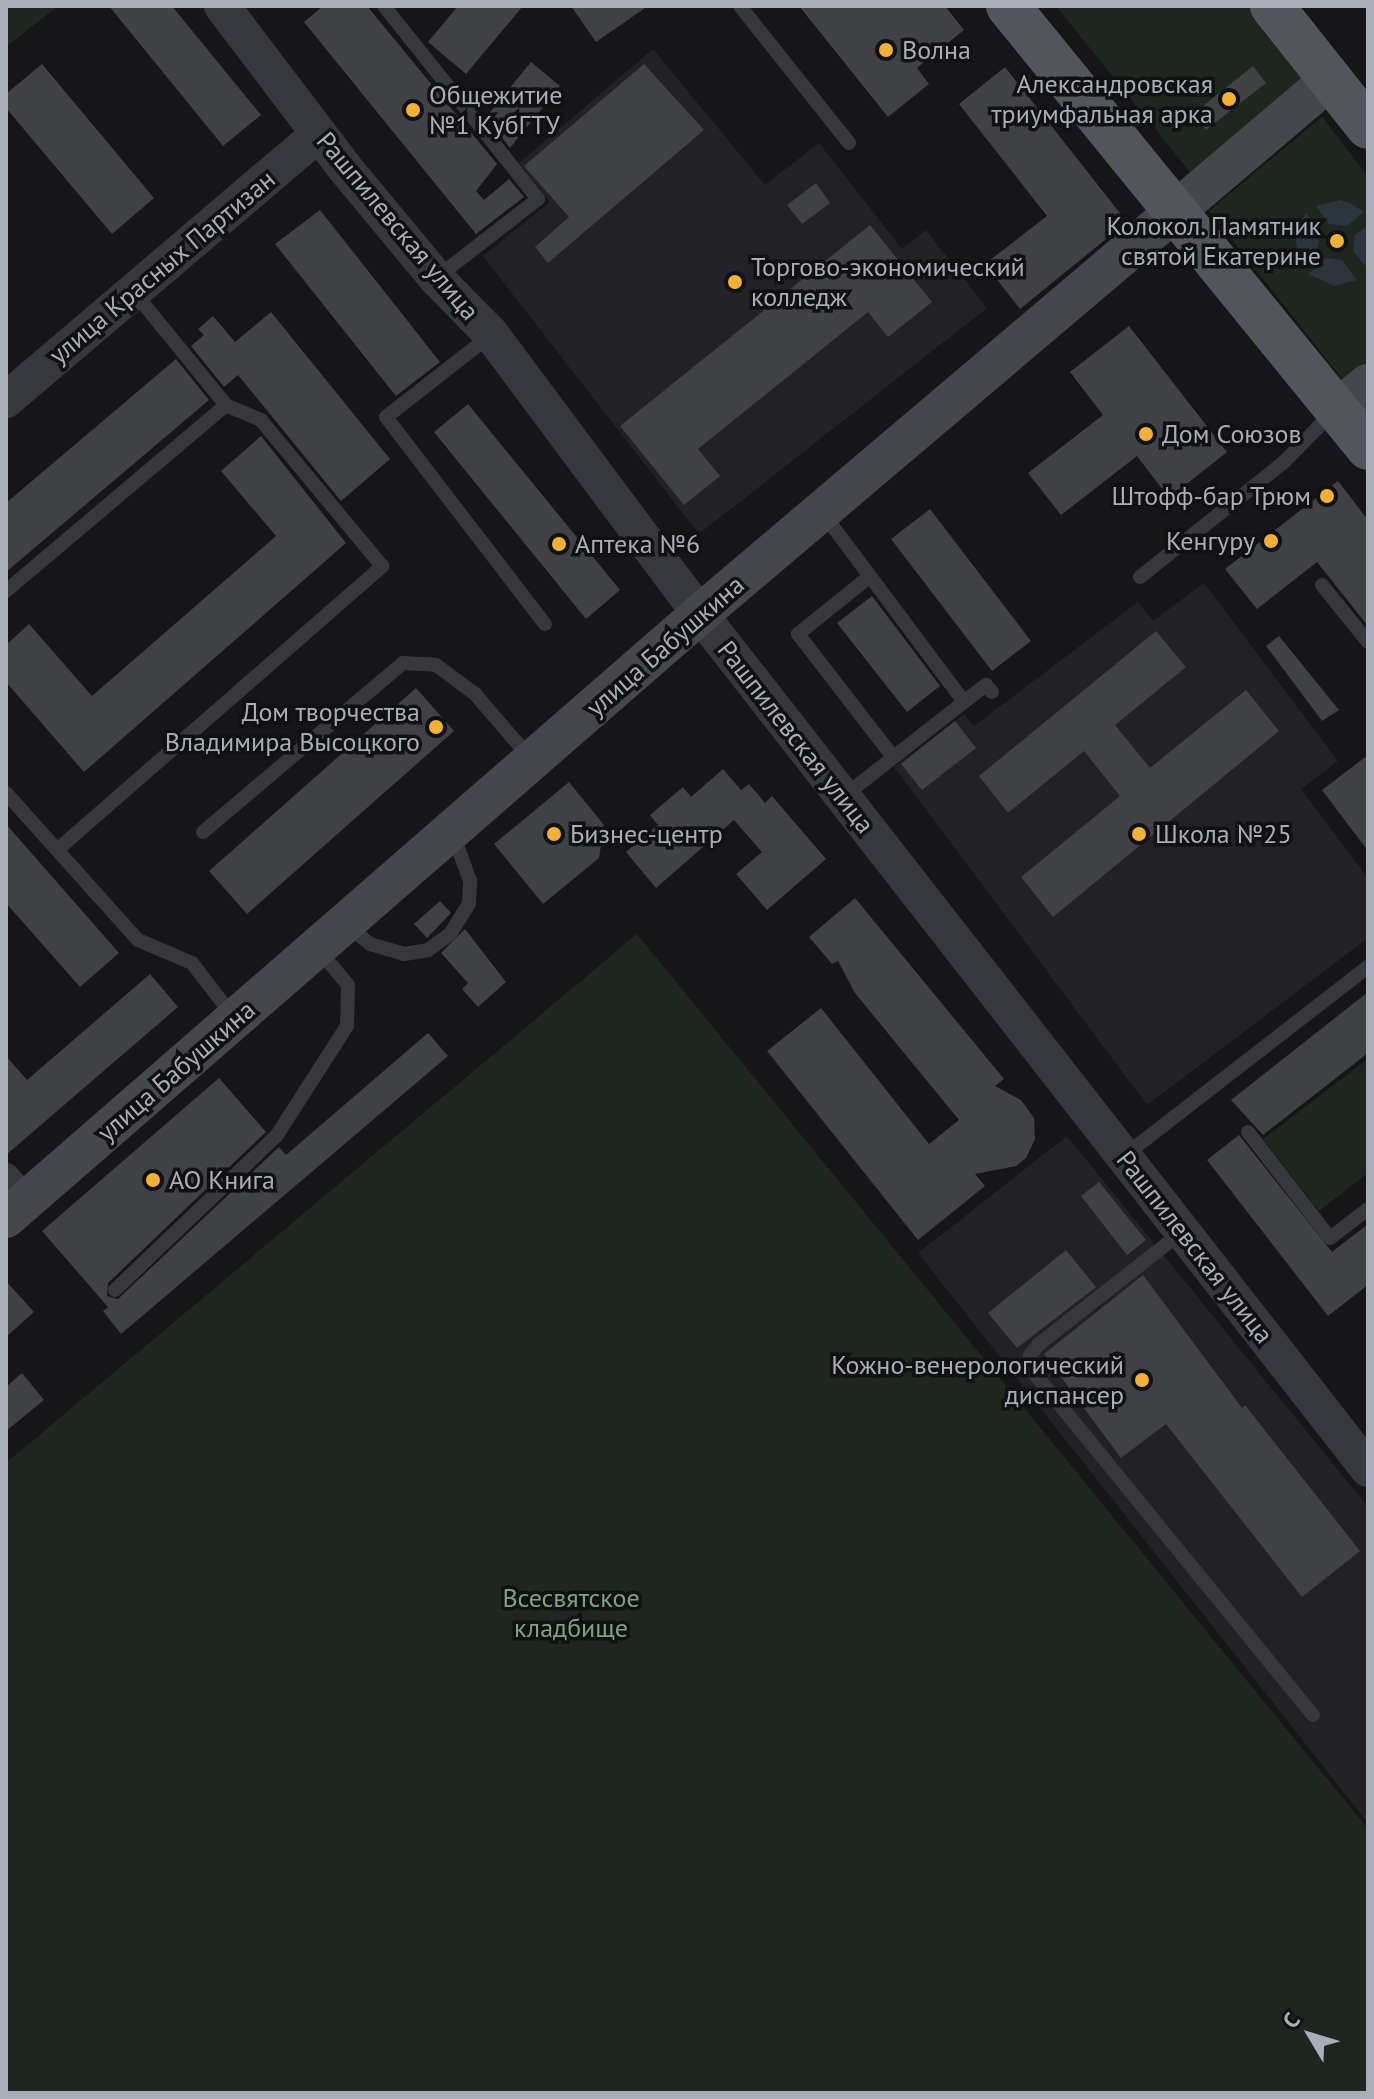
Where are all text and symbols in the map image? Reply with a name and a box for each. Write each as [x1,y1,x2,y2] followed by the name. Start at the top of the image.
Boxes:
[902,34,971,66] place label: Волна
[877,41,895,59] marker: Волна
[991,68,1213,130] place label: Александровская триумфальная арка
[429,79,562,140] place label: Общежитие №1 КубГТУ
[1220,90,1238,108] marker: Александровская триумфальная арка
[404,101,422,119] marker: Общежитие №1 КубГТУ
[310,126,486,326] street label: Рашпилевская улица
[42,163,282,371] street label: улица Красных Партизан
[1104,210,1321,272] place label: Колокол. Памятник святой Екатерине
[1328,232,1346,250] marker: Колокол. Памятник святой Екатерине
[751,251,1025,312] place label: Торгово-экономический колледж
[726,273,744,291] marker: Торгово-экономический колледж
[1162,418,1301,450] place label: Дом Союзов
[1137,425,1155,443] marker: Дом Союзов
[1111,480,1311,512] place label: Штофф-бар Трюм
[1318,487,1336,505] marker: Штофф-бар Трюм
[1166,525,1255,557] place label: Кенгуру
[575,528,700,560] place label: Аптека №6
[1262,532,1280,550] marker: Кенгуру
[550,535,568,553] marker: Аптека №6
[580,569,750,723] street label: улица Бабушкина
[711,635,881,839] street label: Рашпилевская улица
[165,696,420,758] place label: Дом творчества Владимира Высоцкого
[427,718,445,736] marker: Дом творчества Владимира Высоцкого
[570,818,723,850] place label: Бизнес-центр
[1155,818,1292,850] place label: Школа №25
[545,825,563,843] marker: Бизнес-центр
[1130,825,1148,843] marker: Школа №25
[91,994,261,1148] street label: улица Бабушкина
[1110,1145,1280,1349] street label: Рашпилевская улица
[169,1164,275,1196] place label: АО Книга
[144,1171,162,1189] marker: АО Книга
[831,1349,1124,1410] place label: Кожно-венерологический диспансер
[1131,1369,1153,1391] marker: Кожно-венерологический диспансер
[502,1582,640,1644] park label: Всесвятское кладбище
[1270,1995,1350,2075] north arrow
[1276,2007,1306,2034] text: С

